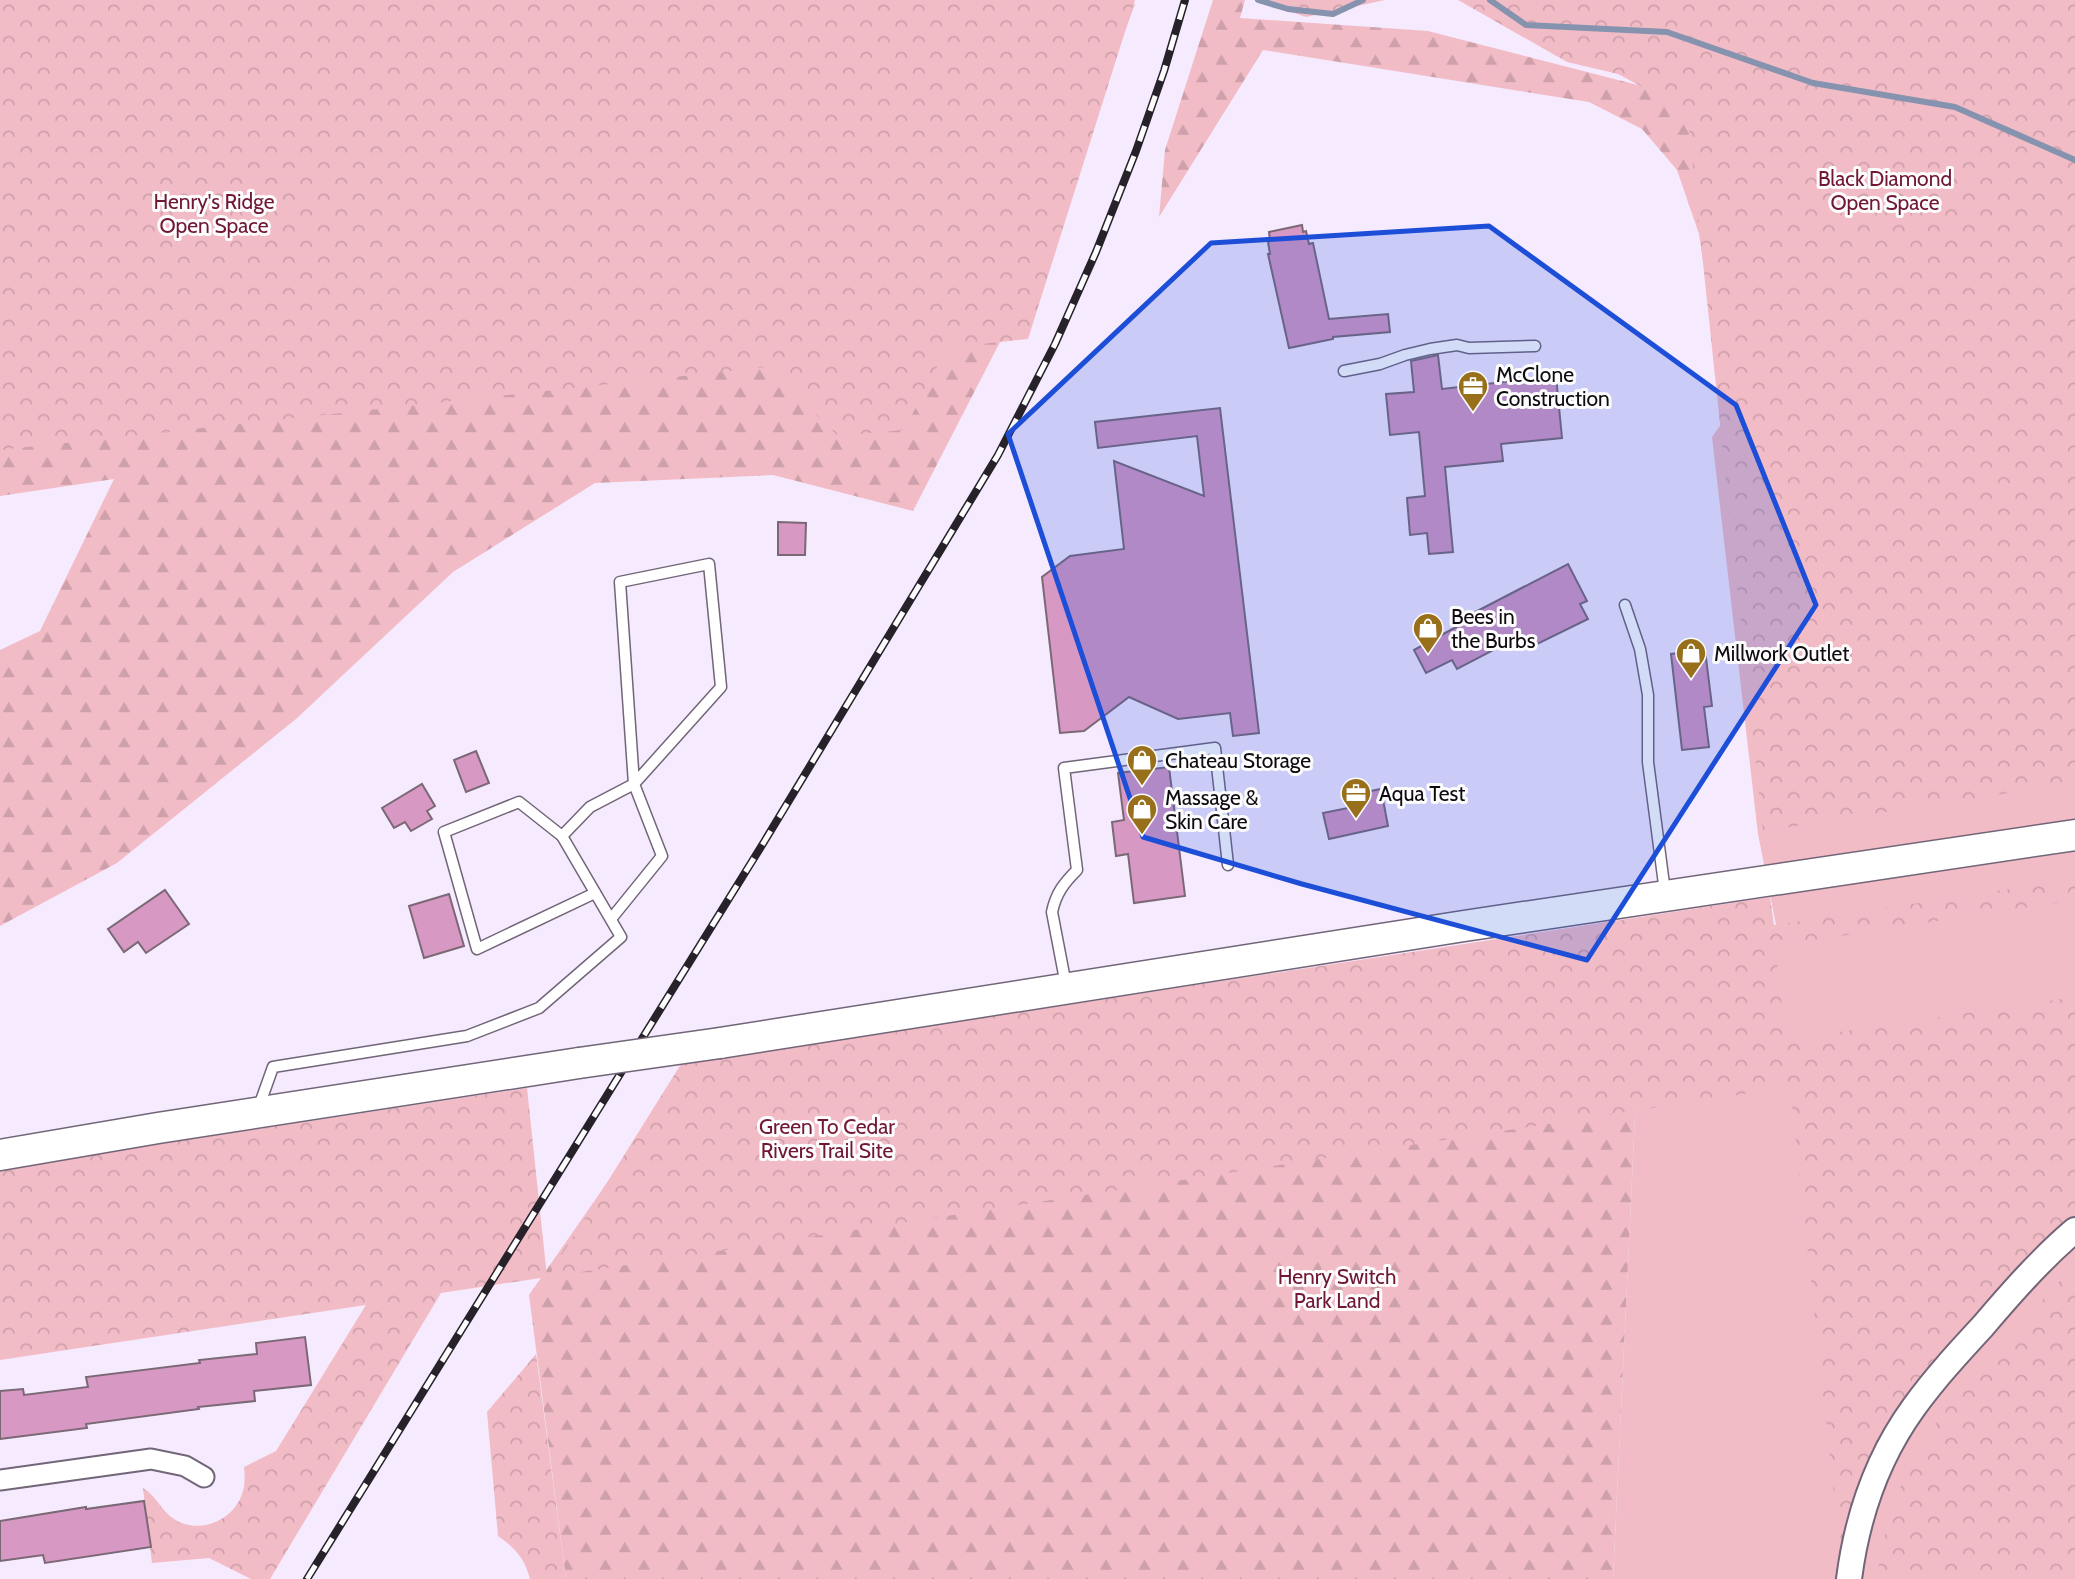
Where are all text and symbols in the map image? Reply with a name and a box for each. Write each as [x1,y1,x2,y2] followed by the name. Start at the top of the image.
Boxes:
[1818,166,1952,215] park label: Black Diamond Open Space
[154,189,275,238] park label: Henry's Ridge Open Space
[1496,362,1610,411] place label: McClone Construction
[1456,369,1490,413] office icon: McClone Construction
[1451,604,1536,653] place label: Bees in the Burbs
[1411,611,1445,655] shop icon: Bees in the Burbs
[1674,636,1708,680] shop icon: Millwork Outlet
[1714,641,1849,666] place label: Millwork Outlet
[1125,743,1159,787] shop icon: Chateau Storage
[1165,748,1311,773] place label: Chateau Storage
[1339,776,1373,820] office icon: Aqua Test
[1379,781,1465,806] place label: Aqua Test
[1165,785,1258,834] place label: Massage & Skin Care
[1125,792,1159,836] shop icon: Massage & Skin Care
[759,1114,895,1163] park label: Green To Cedar Rivers Trail Site
[1278,1264,1396,1313] park label: Henry Switch Park Land

